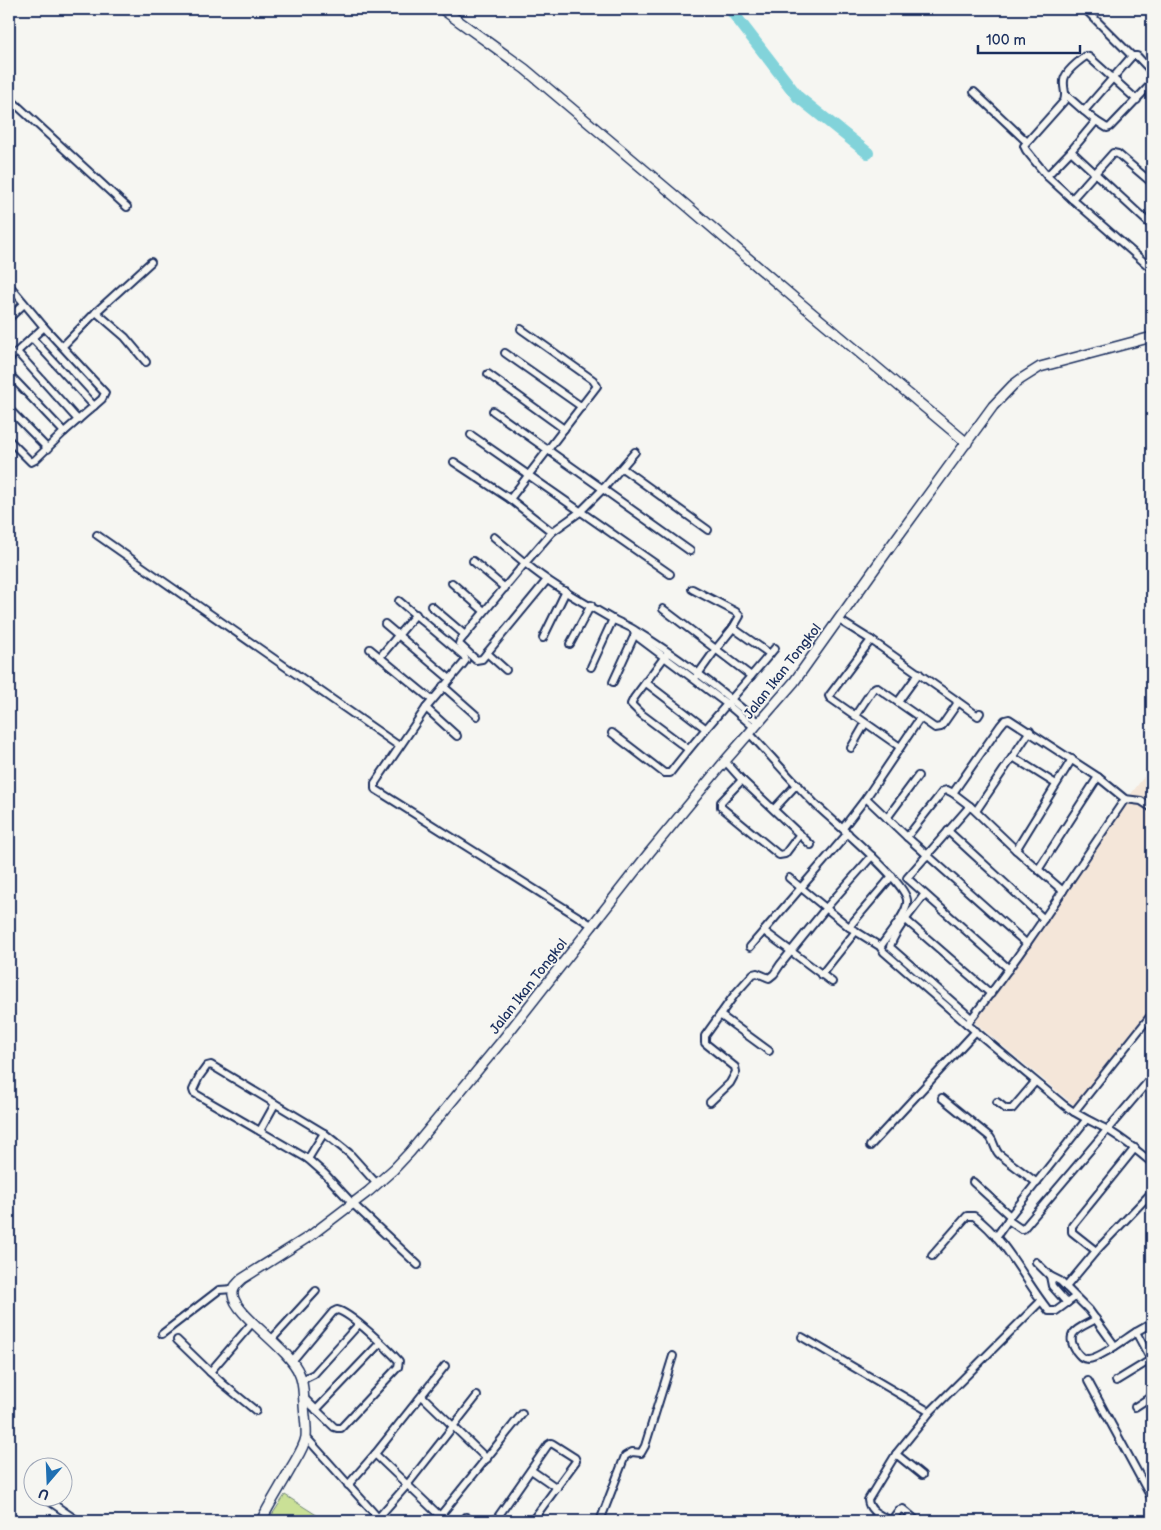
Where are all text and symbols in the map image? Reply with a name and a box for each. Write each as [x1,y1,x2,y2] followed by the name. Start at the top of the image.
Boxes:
[978,22,1081,54] scale bar
[986,31,1026,50] text: 100 m
[740,620,825,722] street label: Jalan Ikan Tongkol
[486,935,571,1037] street label: Jalan Ikan Tongkol
[22,1458,72,1508] north arrow
[36,1484,51,1503] text: U

